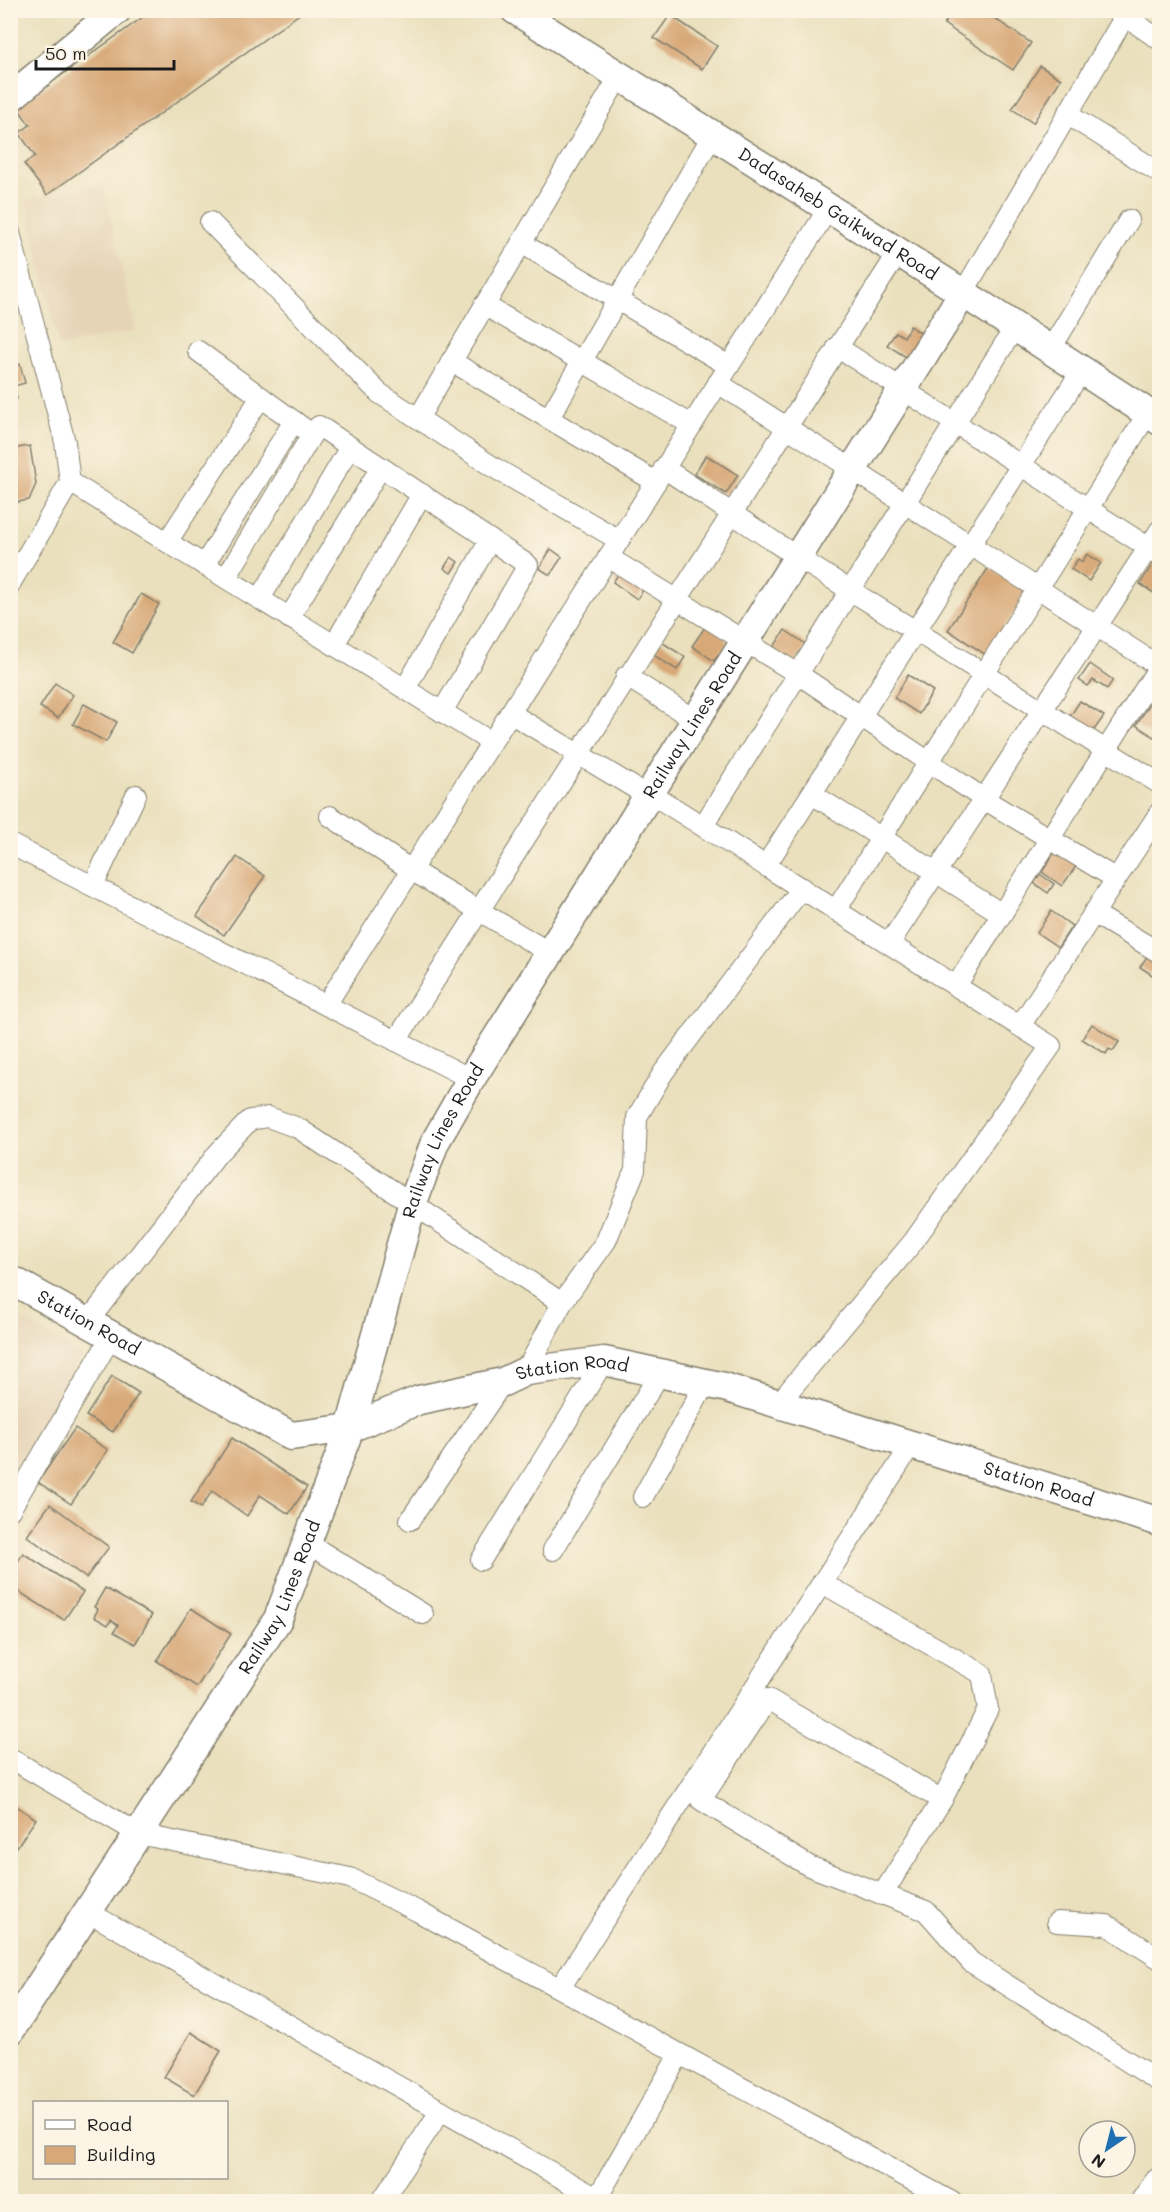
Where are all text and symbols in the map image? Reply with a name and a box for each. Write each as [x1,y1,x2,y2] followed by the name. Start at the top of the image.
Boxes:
[36,33,174,71] scale bar
[45,41,87,65] text: 50 m
[734,141,943,285] street label: Dadasaheb Gaikwad Road
[637,647,746,803] street label: Railway Lines Road
[396,1059,489,1221] street label: Railway Lines Road
[33,1284,145,1360] street label: Station Road
[511,1348,631,1385] street label: Station Road
[981,1455,1097,1512] street label: Station Road
[232,1516,325,1679] street label: Railway Lines Road
[33,2101,228,2179] legend
[87,2112,132,2136] text: Road
[1077,2119,1137,2179] north arrow
[87,2142,155,2166] text: Building
[1087,2150,1109,2174] text: N

